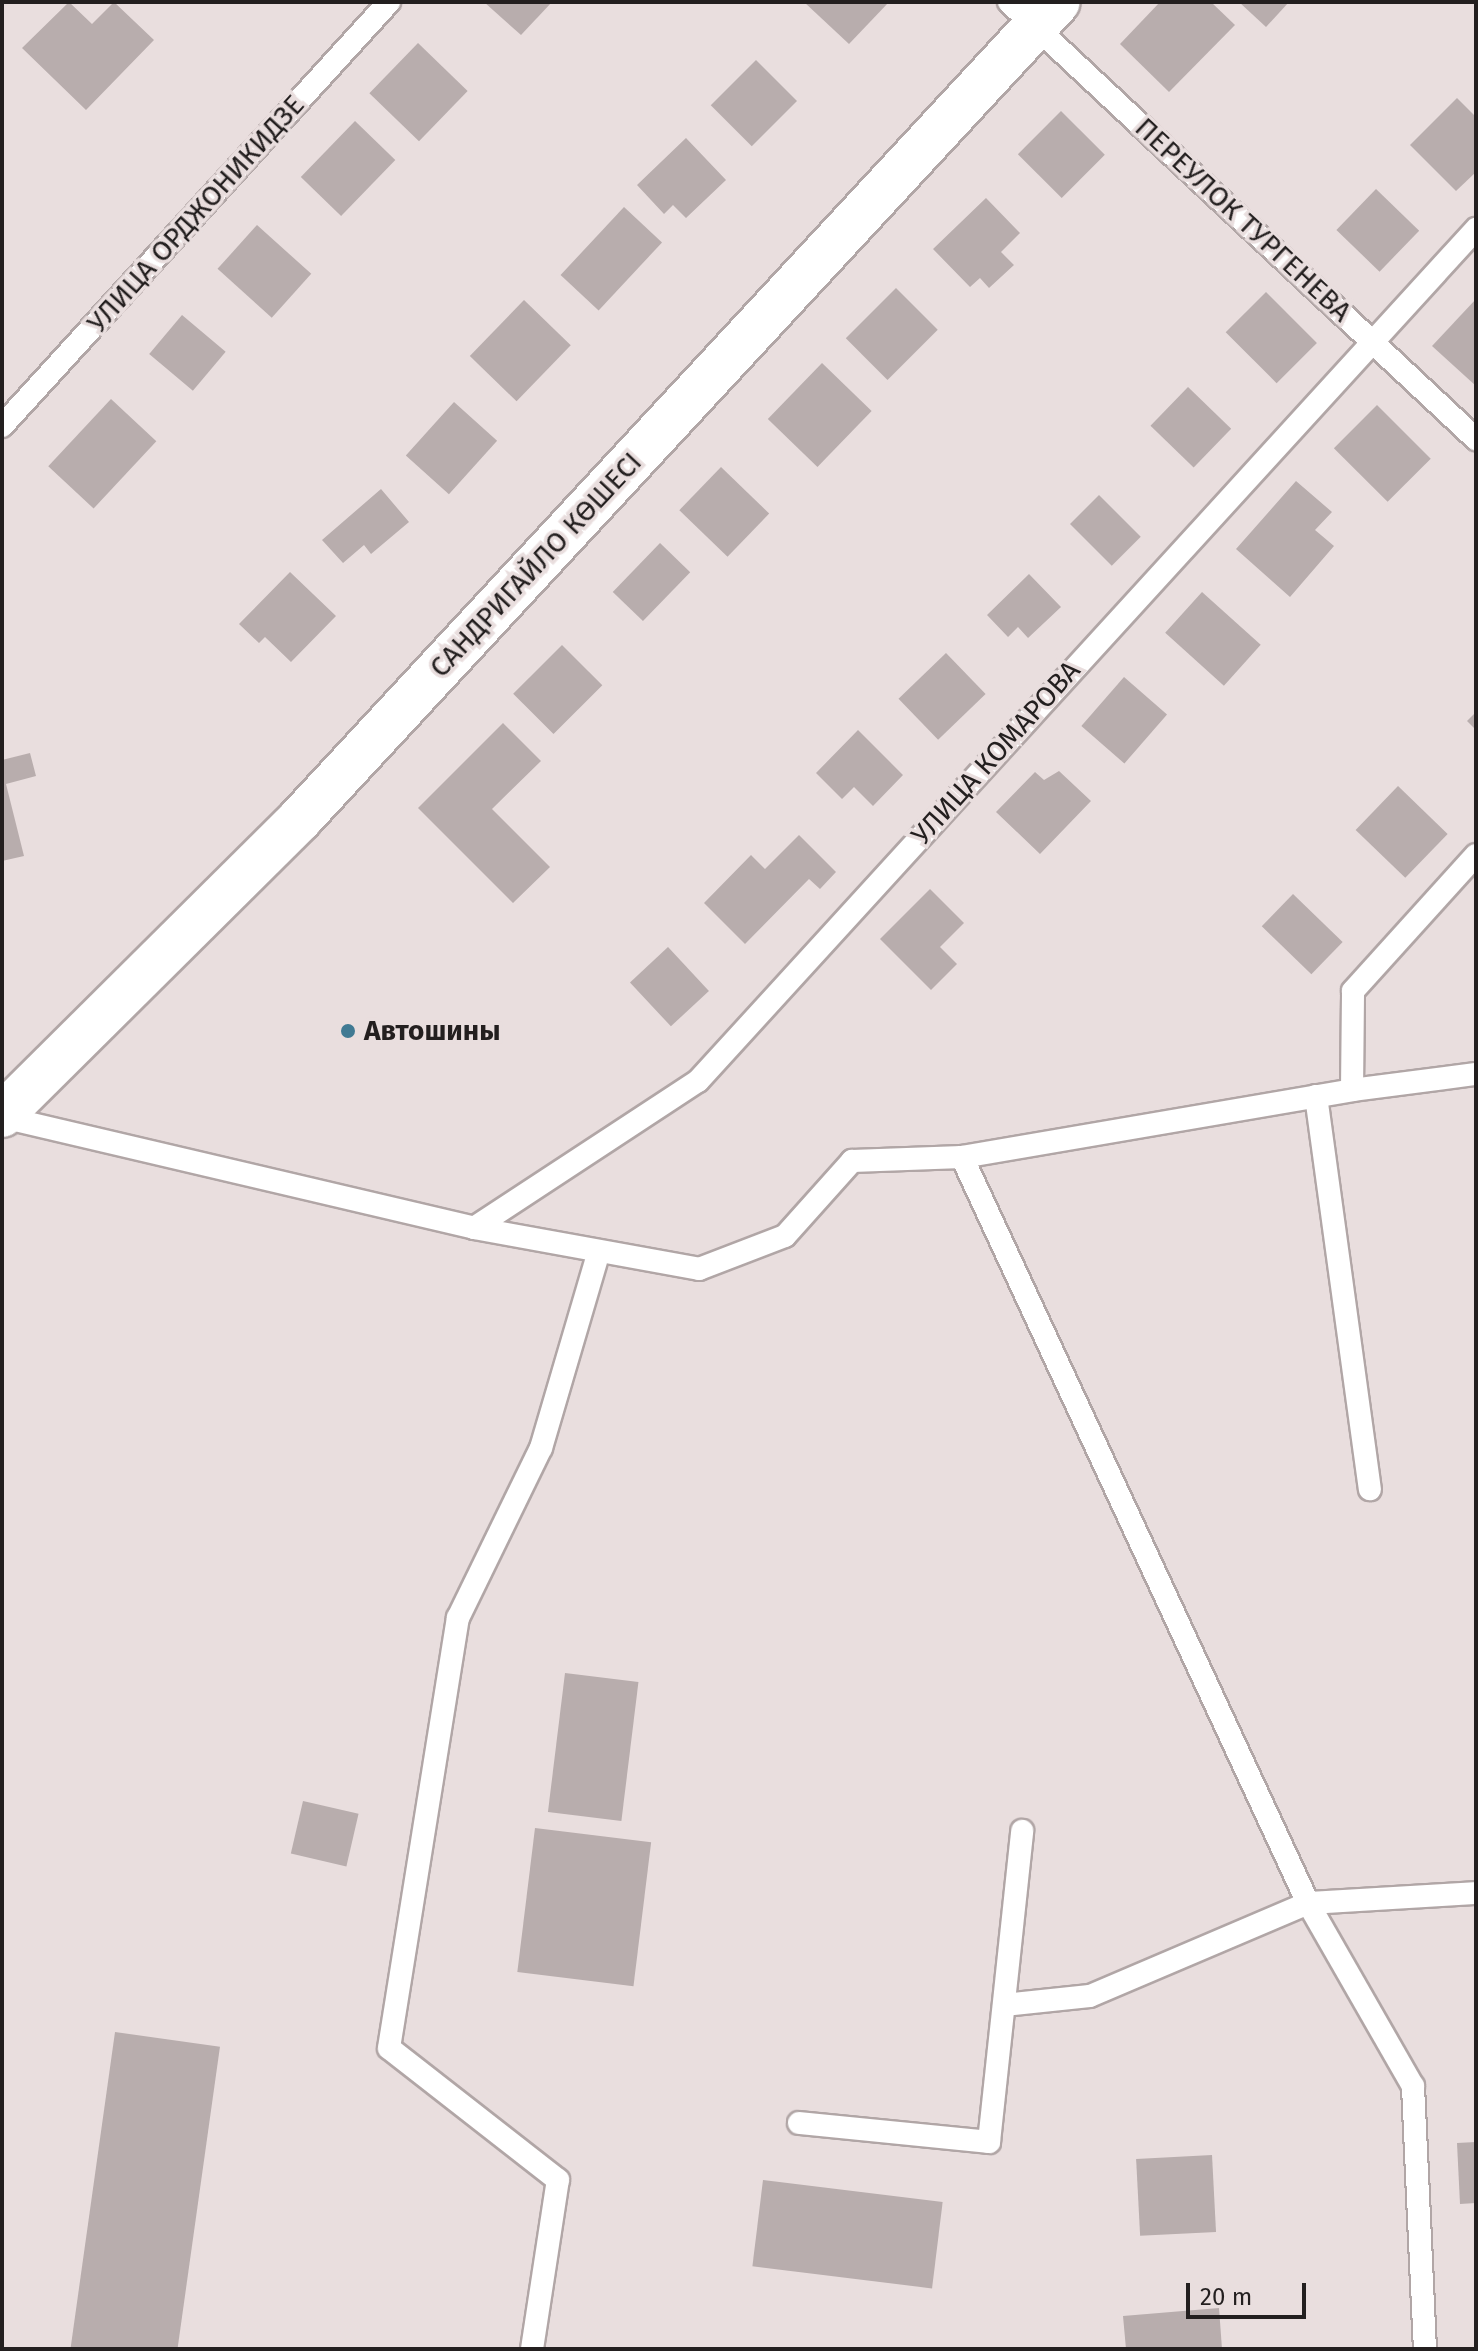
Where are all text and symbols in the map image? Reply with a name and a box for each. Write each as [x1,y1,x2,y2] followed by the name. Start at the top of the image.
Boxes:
[81,88,311,340] street label: УЛИЦА ОРДЖОНИКИДЗЕ
[1128,111,1358,329] street label: ПЕРЕУЛОК ТУРГЕНЕВА
[423,446,649,684] street label: САНДРИГАЙЛО КӨШЕСІ
[905,654,1087,852] street label: УЛИЦА КОМАРОВА
[364,1014,501,1048] place label: Автошины
[339,1022,357,1040] marker: Автошины
[1190,2267,1310,2317] scale bar
[1200,2283,1252,2311] text: 20 m

